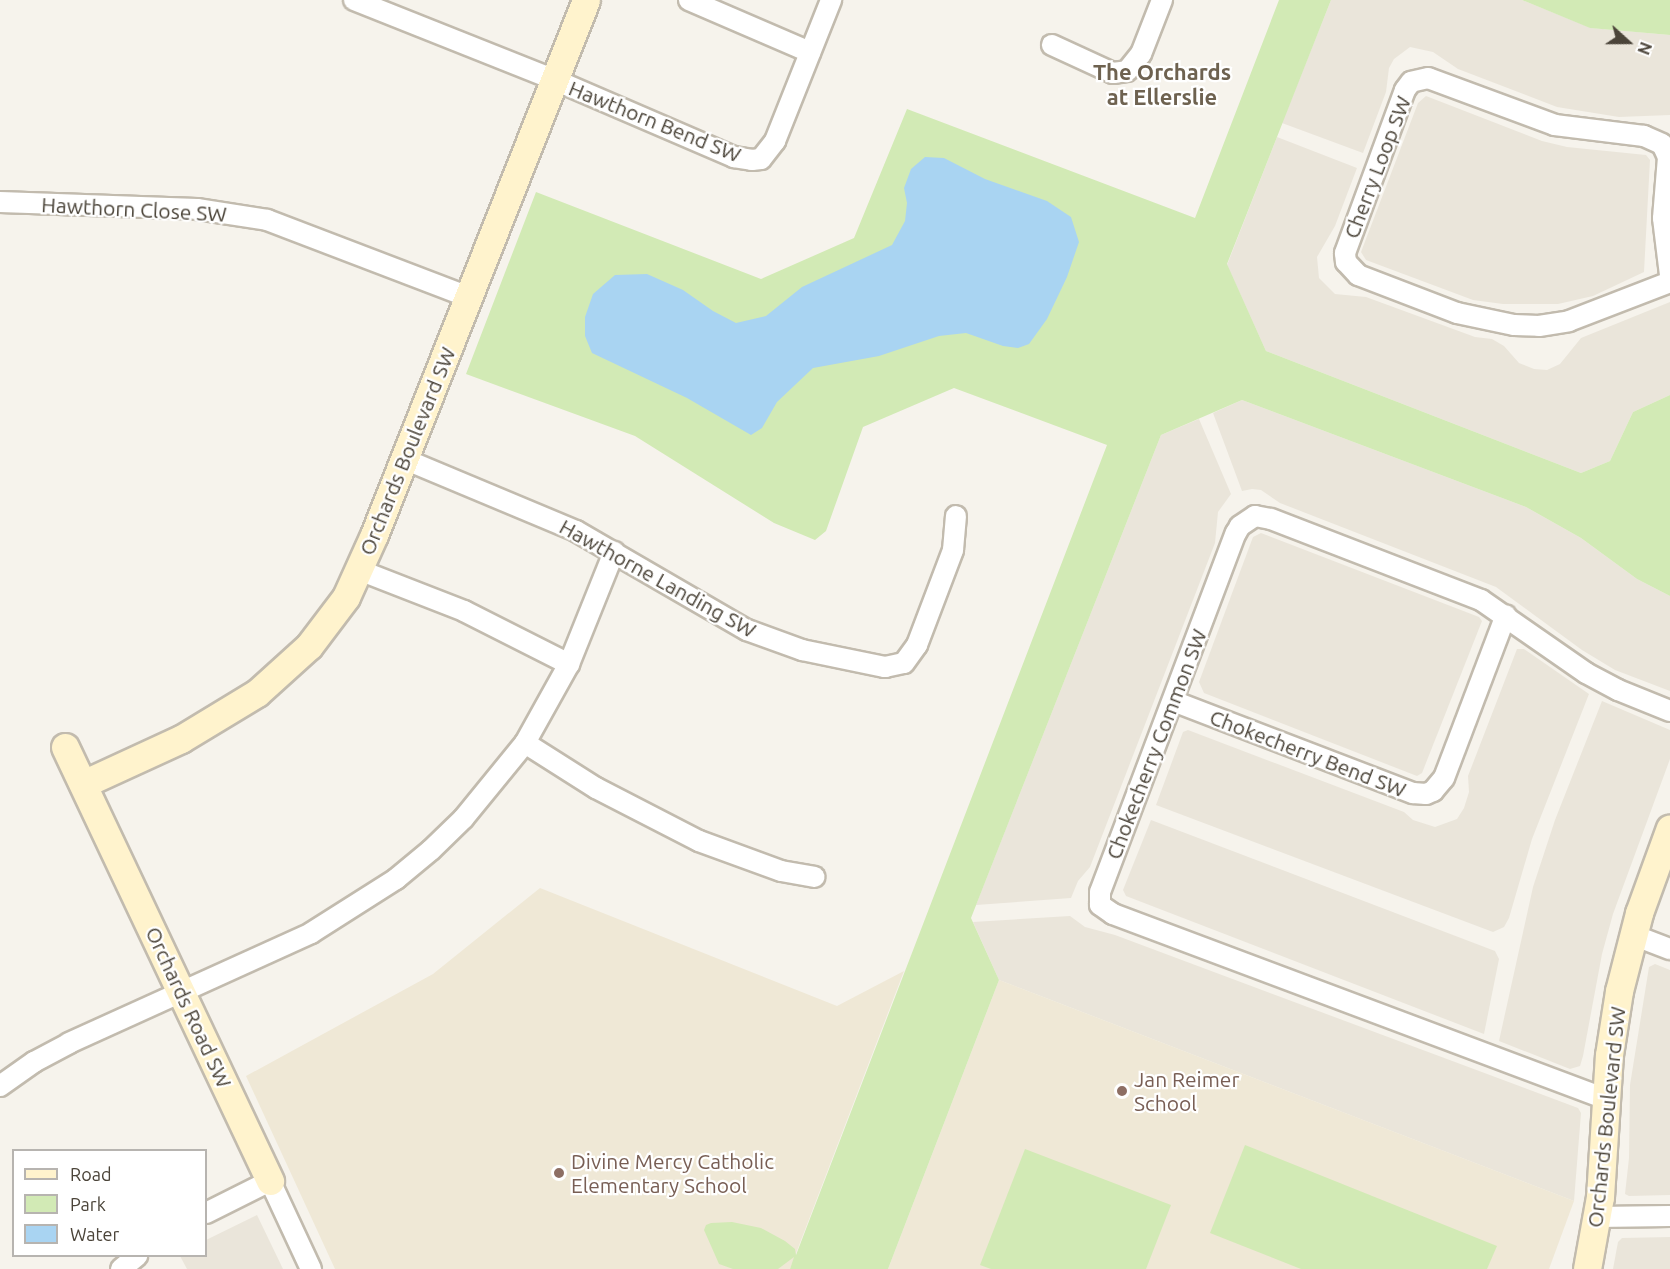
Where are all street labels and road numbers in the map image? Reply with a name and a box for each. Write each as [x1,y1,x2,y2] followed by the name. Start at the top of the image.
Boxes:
[565,75,745,167] street label: Hawthorn Bend SW
[1338,92,1416,242] street label: Cherry Loop SW
[41,192,227,226] street label: Hawthorn Close SW
[354,343,460,559] street label: Orchards Boulevard SW
[555,513,761,643] street label: Hawthorne Landing SW
[1100,625,1212,863] street label: Chokecherry Common SW
[1206,704,1410,802] street label: Chokecherry Bend SW
[141,923,237,1091] street label: Orchards Road SW
[1582,1005,1630,1229] street label: Orchards Boulevard SW

